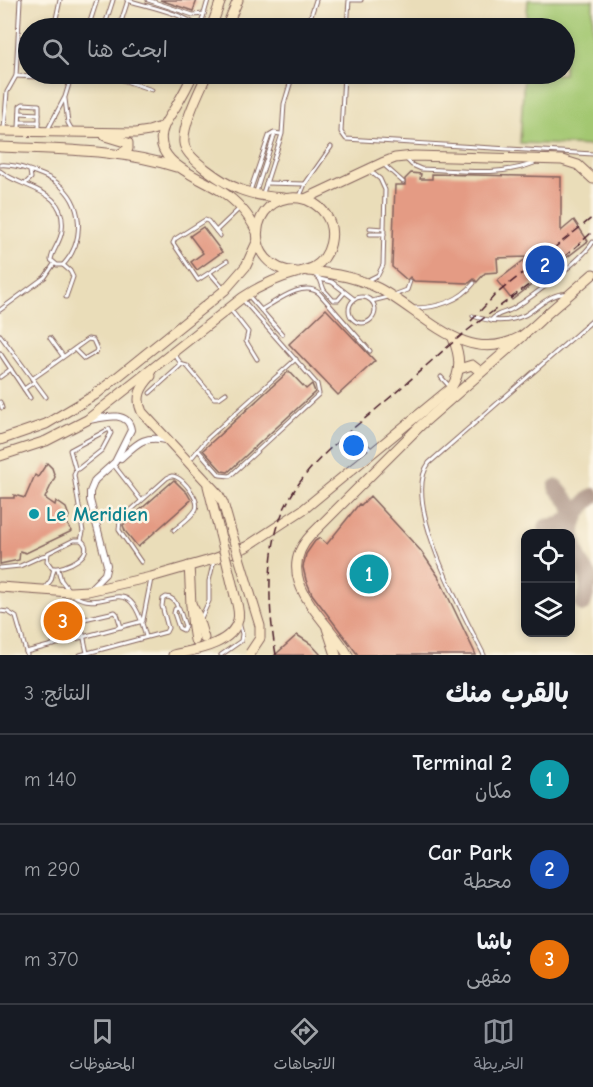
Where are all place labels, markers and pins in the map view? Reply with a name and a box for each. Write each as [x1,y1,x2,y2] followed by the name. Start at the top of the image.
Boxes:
[526,242,564,288] pin: 2
[46,503,148,526] place label: Le Meridien
[27,507,41,521] marker: Le Meridien
[350,552,388,596] pin: 1
[44,598,82,644] pin: 3

